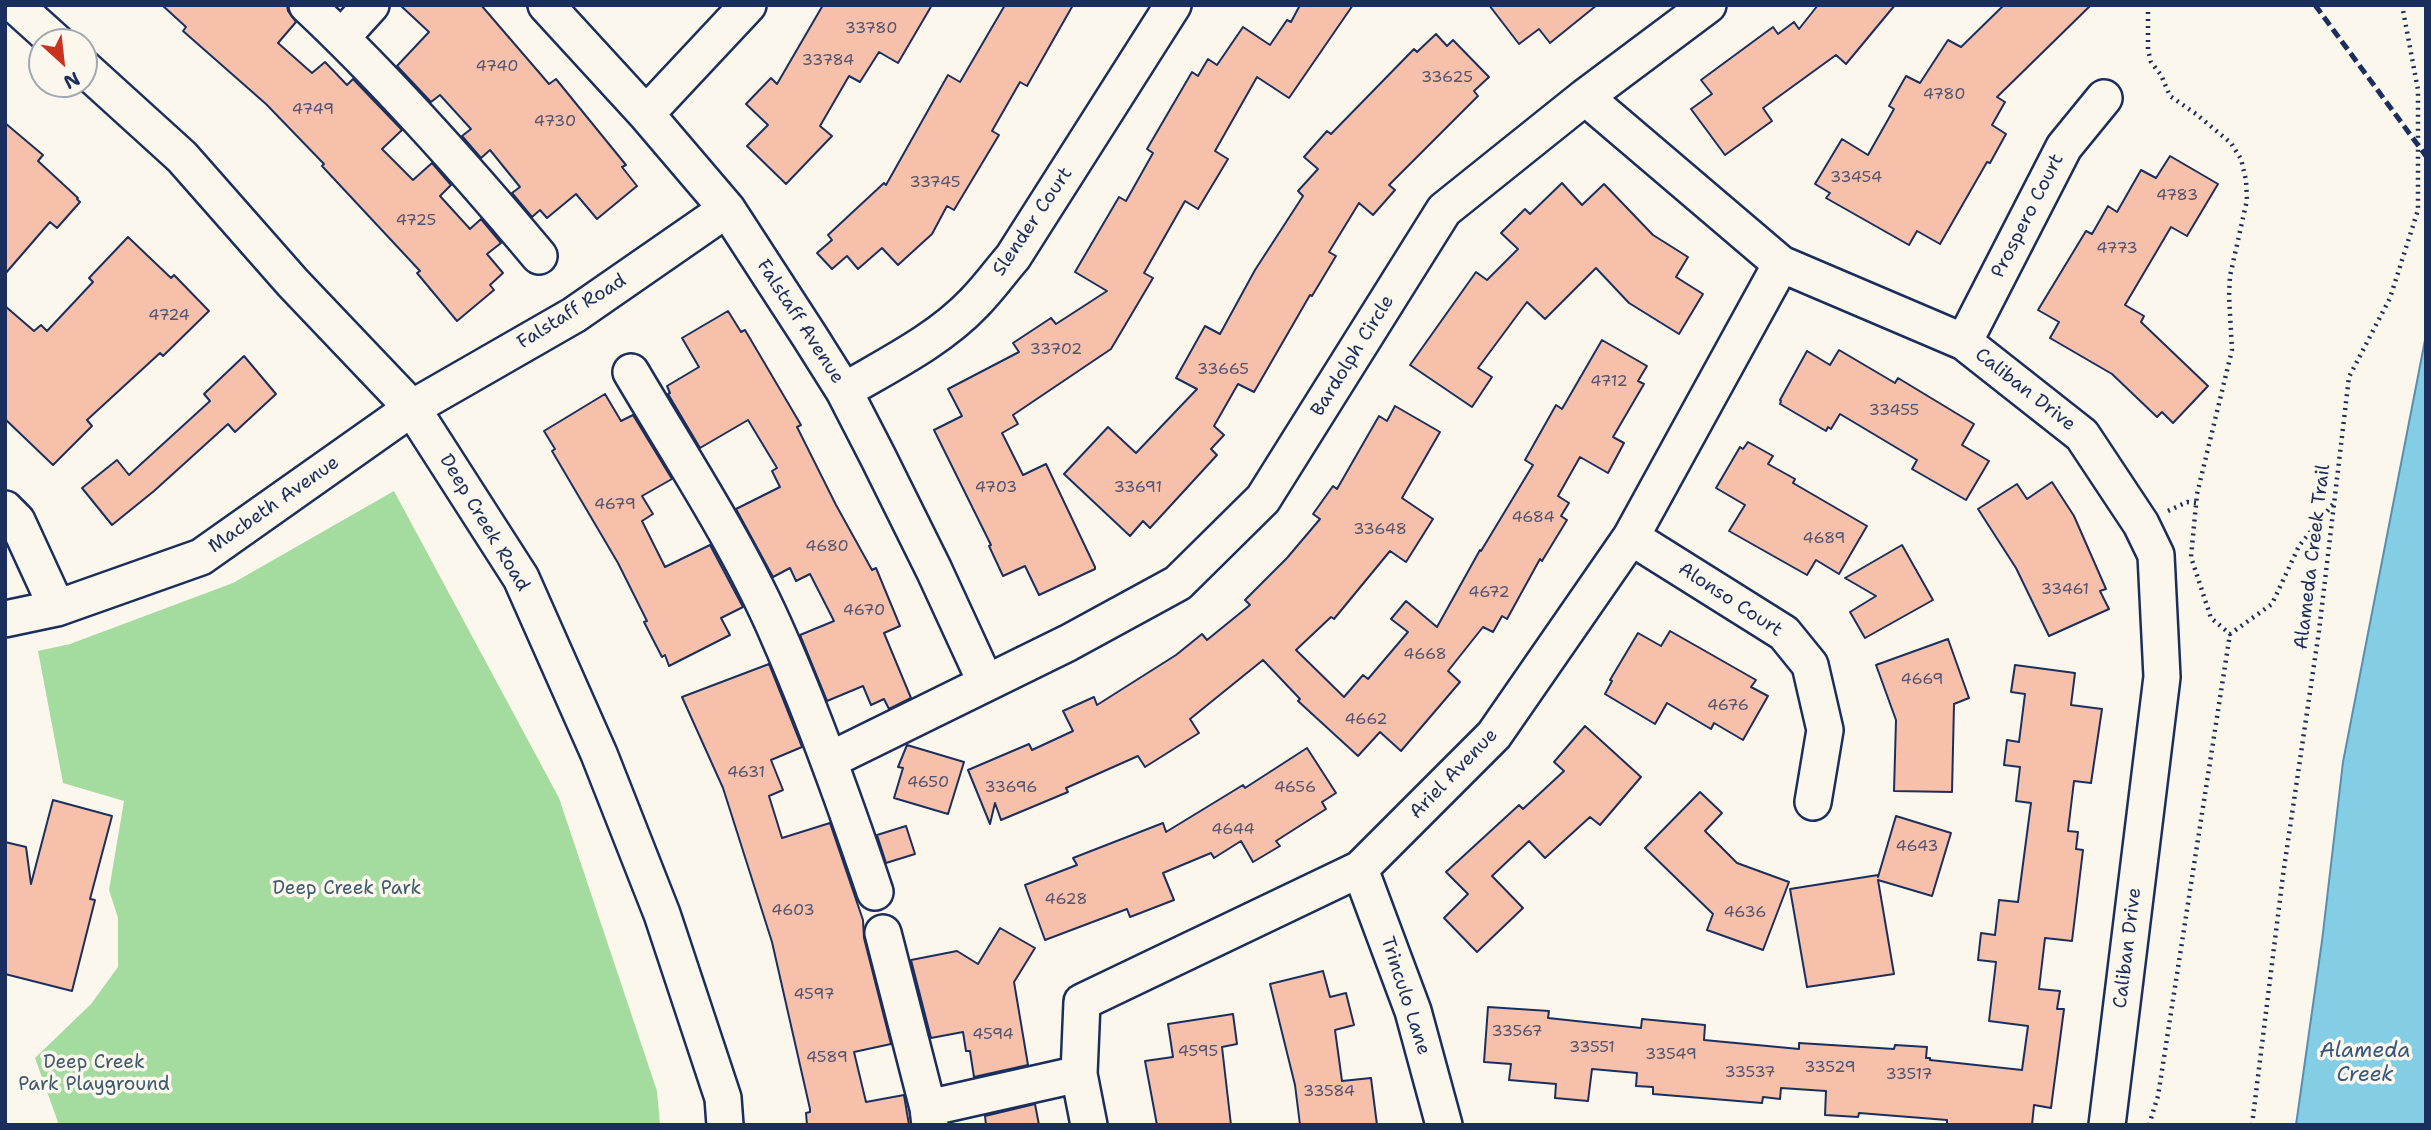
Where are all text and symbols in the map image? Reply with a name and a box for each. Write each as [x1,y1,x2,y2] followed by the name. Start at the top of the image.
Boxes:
[845,19,897,39] house number: 33780
[28,28,98,98] north arrow
[802,51,854,71] house number: 33784
[476,57,518,77] house number: 4740
[59,66,84,95] text: N
[1421,68,1473,88] house number: 33625
[1923,85,1965,105] house number: 4780
[292,100,334,120] house number: 4749
[534,112,576,132] house number: 4730
[1987,150,2069,282] street label: Prospero Court
[988,163,1078,281] street label: Slender Court
[1830,168,1882,188] house number: 33454
[909,173,961,193] house number: 33745
[2156,186,2198,206] house number: 4783
[396,211,436,231] house number: 4725
[2096,239,2138,259] house number: 4773
[751,256,849,388] street label: Falstaff Avenue
[513,269,631,355] street label: Falstaff Road
[1307,291,1399,421] street label: Bardolph Circle
[148,306,190,326] house number: 4724
[1030,340,1082,360] house number: 33702
[1970,344,2080,436] street label: Caliban Drive
[1197,360,1249,380] house number: 33665
[1590,372,1628,392] house number: 4712
[1869,401,1919,421] house number: 33455
[434,450,534,596] street label: Deep Creek Road
[204,451,344,559] street label: Macbeth Avenue
[2290,463,2336,651] street label: Alameda Creek Trail
[975,478,1017,498] house number: 4703
[1114,478,1162,498] house number: 33691
[594,495,636,515] house number: 4679
[1511,508,1555,528] house number: 4684
[1353,520,1407,540] house number: 33648
[1802,529,1846,549] house number: 4689
[805,537,849,557] house number: 4680
[1674,558,1786,642] street label: Alonso Court
[2041,580,2089,600] house number: 33461
[1468,583,1510,603] house number: 4672
[843,601,885,621] house number: 4670
[1403,645,1447,665] house number: 4668
[1901,670,1943,690] house number: 4669
[1707,696,1749,716] house number: 4676
[1344,710,1388,730] house number: 4662
[1405,724,1503,824] street label: Ariel Avenue
[727,763,765,783] house number: 4631
[907,773,949,793] house number: 4650
[984,778,1038,798] house number: 33696
[1274,778,1316,798] house number: 4656
[1211,820,1255,840] house number: 4644
[1896,837,1938,857] house number: 4643
[273,878,421,900] park label: Deep Creek Park
[2109,886,2147,1010] street label: Caliban Drive
[1045,890,1087,910] house number: 4628
[771,901,815,921] house number: 4603
[1723,903,1767,923] house number: 4636
[1375,934,1435,1058] street label: Trinculo Lane
[793,985,835,1005] house number: 4597
[1491,1022,1543,1042] house number: 33567
[972,1025,1014,1045] house number: 4594
[1569,1038,1615,1058] house number: 33551
[2319,1039,2411,1089] water label: Alameda Creek
[1178,1042,1218,1062] house number: 4595
[1645,1045,1697,1065] house number: 33549
[806,1048,848,1068] house number: 4589
[18,1052,170,1096] park label: Deep Creek Park Playground
[1804,1058,1856,1078] house number: 33529
[1724,1063,1776,1083] house number: 33537
[1885,1065,1933,1085] house number: 33517
[1303,1082,1355,1102] house number: 33584

